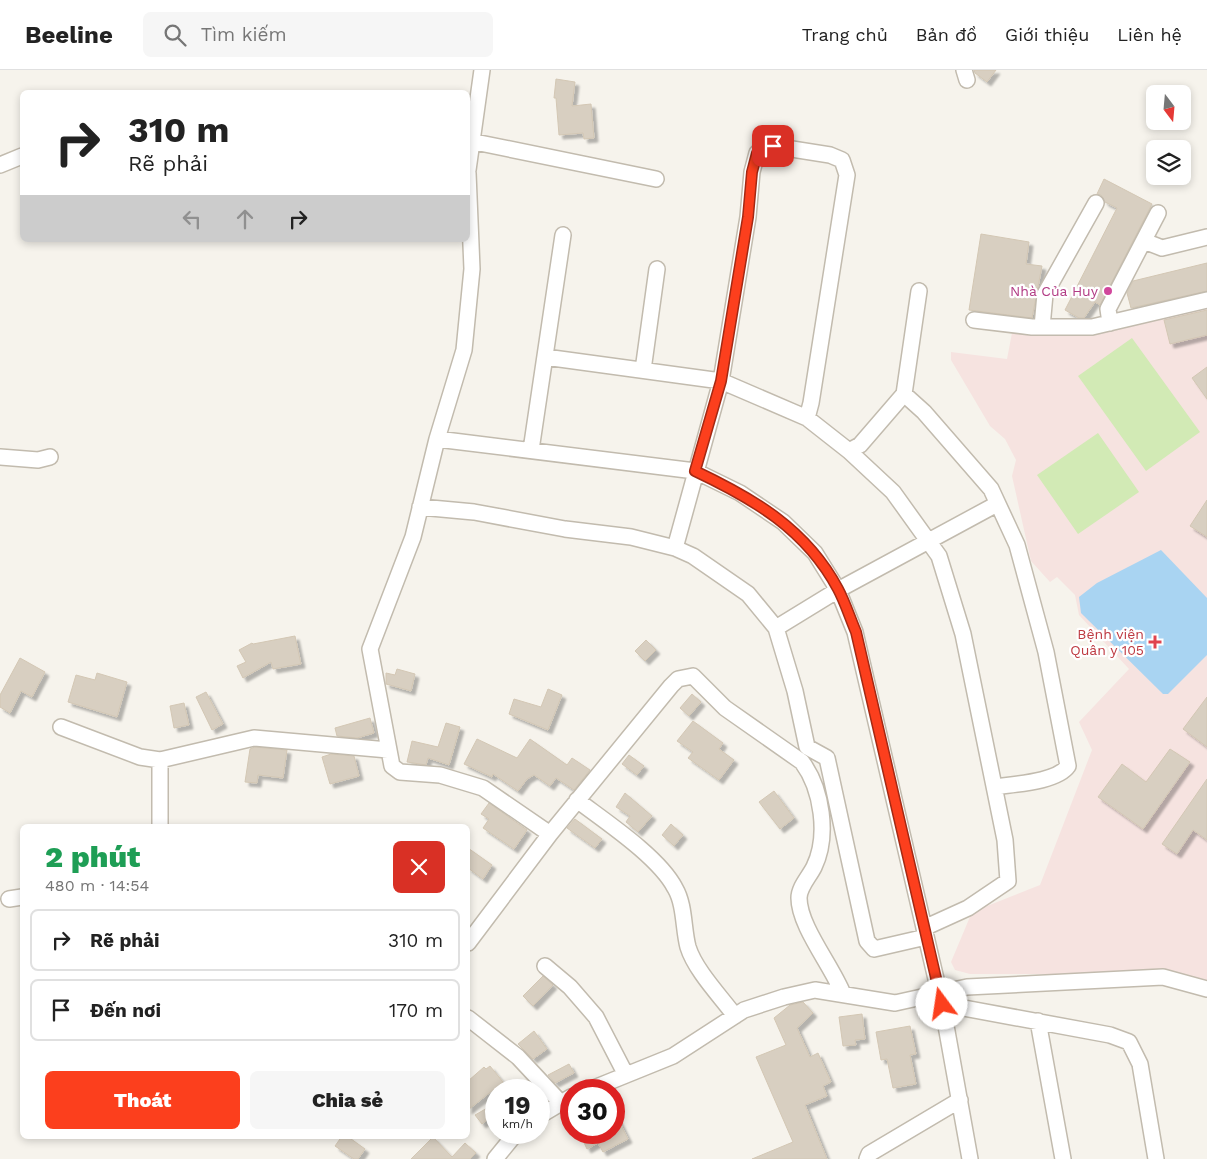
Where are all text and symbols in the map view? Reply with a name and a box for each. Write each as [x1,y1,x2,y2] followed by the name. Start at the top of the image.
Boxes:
[143,12,493,57] search box
[25,21,113,49] text: Beeline
[161,21,189,49] icon: search
[201,23,287,46] text: Tìm kiếm
[802,24,888,45] text: Trang chủ
[916,24,977,45] text: Bản đồ
[1005,24,1089,45] text: Giới thiệu
[1117,24,1182,45] text: Liên hệ
[1146,85,1191,130] north arrow
[1146,85,1191,185] map controls
[128,109,229,151] text: 310 m
[45,110,110,175] icon: right
[752,125,794,167] pin
[759,132,787,160] icon: arrive
[1146,140,1191,185] button: layers
[128,151,208,176] text: Rẽ phải
[178,205,206,233] icon: left
[231,205,259,233] icon: ahead
[284,205,312,233] icon: right
[1010,283,1099,299] place label: Nhà Của Huy
[1102,285,1114,297] marker: Nhà Của Huy
[1070,626,1144,658] place label: Bệnh viện Quân y 105
[1148,635,1162,649] marker: Bệnh viện Quân y 105
[45,839,140,874] text: 2 phút
[393,841,445,893] button: close
[45,876,149,895] text: 480 m · 14:54
[47,926,75,954] icon: right
[90,929,160,952] text: Rẽ phải
[388,929,443,952] text: 310 m
[915,977,967,1029] position arrow
[47,996,75,1024] icon: arrive
[90,999,161,1022] text: Đến nơi
[389,999,443,1022] text: 170 m
[45,1071,240,1129] button: Thoát
[250,1071,445,1129] button: Chia sẻ
[560,1079,625,1144] speed limit sign: 30
[504,1091,531,1120] text: 19
[502,1117,533,1131] text: km/h

